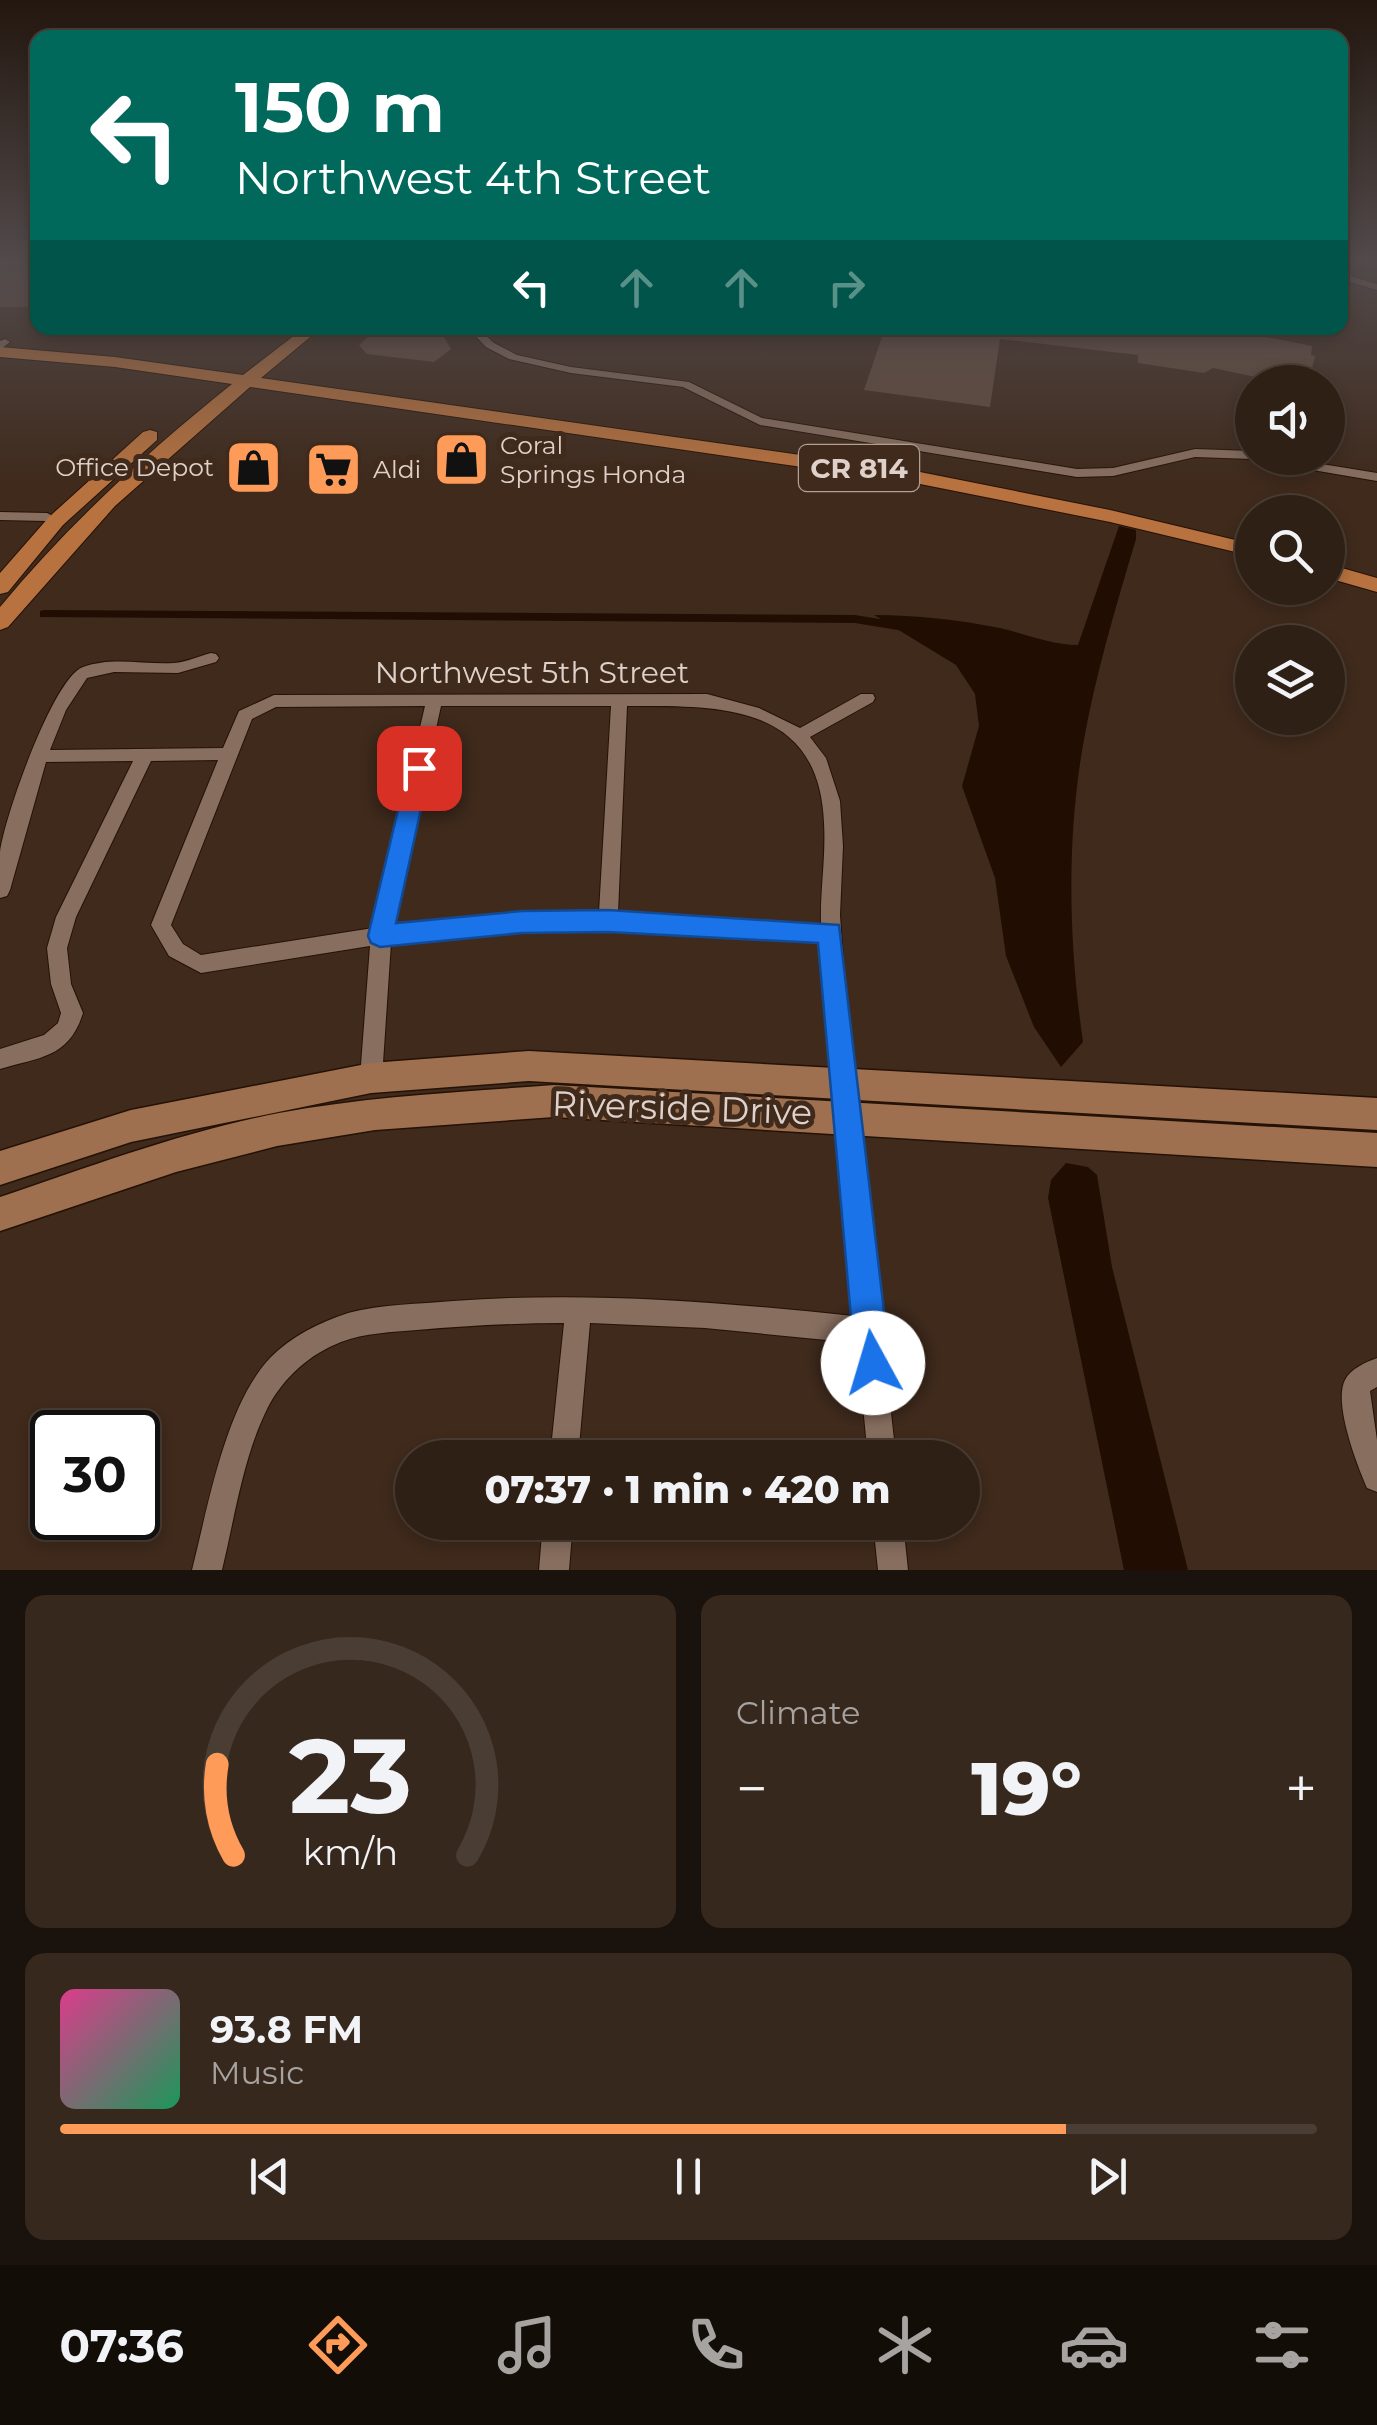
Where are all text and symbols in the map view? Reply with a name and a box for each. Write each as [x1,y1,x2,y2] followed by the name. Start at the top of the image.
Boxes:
[235,64,445,150] text: 150 m
[70,70,200,200] icon: left
[235,150,711,205] text: Northwest 4th Street
[504,260,559,315] icon: left
[609,260,664,315] icon: ahead
[714,260,769,315] icon: ahead
[819,260,874,315] icon: right
[1235,365,1345,735] map controls
[1235,365,1345,475] button: sound
[431,429,491,489] shop icon: Coral Springs Honda
[500,430,686,489] place label: Coral Springs Honda
[223,437,283,497] shop icon: Office Depot
[304,439,364,499] supermarket icon: Aldi
[799,445,919,491] road number: CR 814
[55,452,214,482] place label: Office Depot
[373,454,421,484] place label: Aldi
[1235,495,1345,605] button: search
[1235,625,1345,735] button: layers
[375,654,689,691] street label: Northwest 5th Street
[377,726,462,811] pin
[392,741,447,796] icon: arrive
[551,1081,813,1134] street label: Riverside Drive
[821,1311,925,1415] position arrow
[30,1410,160,1540] speed limit sign: 30
[484,1466,891,1513] text: 07:37 · 1 min · 420 m
[736,1693,860,1732] text: Climate
[289,1712,412,1839] text: 23
[971,1742,1082,1834] text: 19°
[736,1755,768,1822] text: −
[1285,1755,1317,1822] text: +
[303,1830,398,1874] text: km/h
[210,2006,363,2053] text: 93.8 FM
[210,2053,304,2092] text: Music
[242,2149,297,2204] icon: previous
[661,2149,716,2204] icon: pause
[1080,2149,1135,2204] icon: next
[303,2310,373,2380] icon: directions
[492,2310,562,2380] icon: music
[681,2310,751,2380] icon: phone
[870,2310,940,2380] icon: climate
[1059,2310,1129,2380] icon: car
[1247,2310,1317,2380] icon: filters
[59,2318,184,2373] text: 07:36

